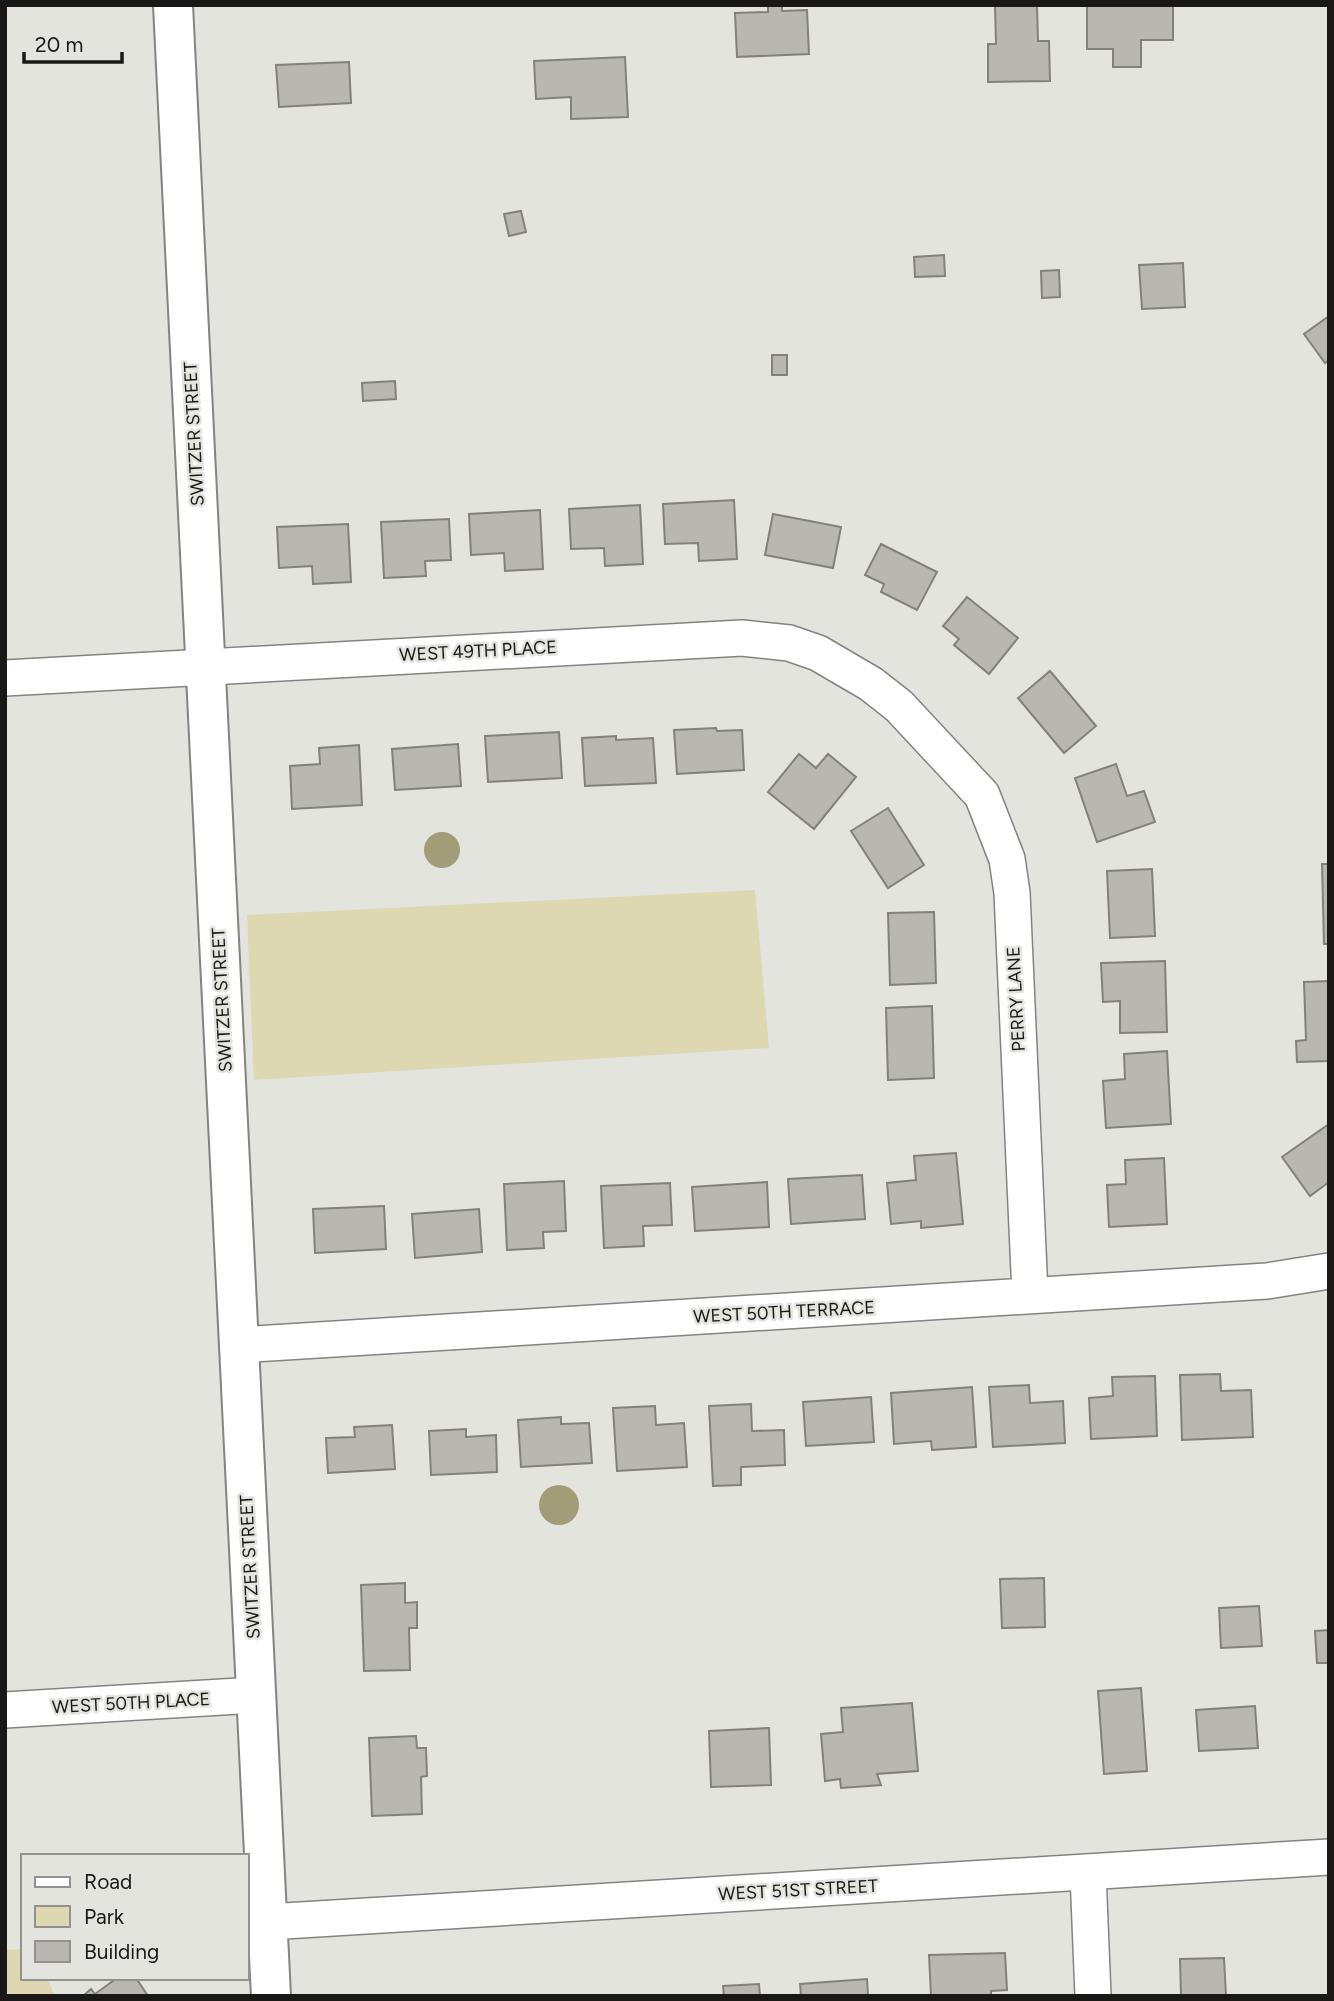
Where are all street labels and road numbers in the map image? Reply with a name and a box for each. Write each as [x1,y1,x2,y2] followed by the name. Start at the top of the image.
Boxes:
[179,361,209,507] street label: SWITZER STREET
[399,636,557,666] street label: WEST 49TH PLACE
[207,927,237,1073] street label: SWITZER STREET
[1002,946,1030,1052] street label: PERRY LANE
[693,1296,875,1328] street label: WEST 50TH TERRACE
[235,1494,265,1640] street label: SWITZER STREET
[51,1688,211,1718] street label: WEST 50TH PLACE
[717,1875,879,1905] street label: WEST 51ST STREET

